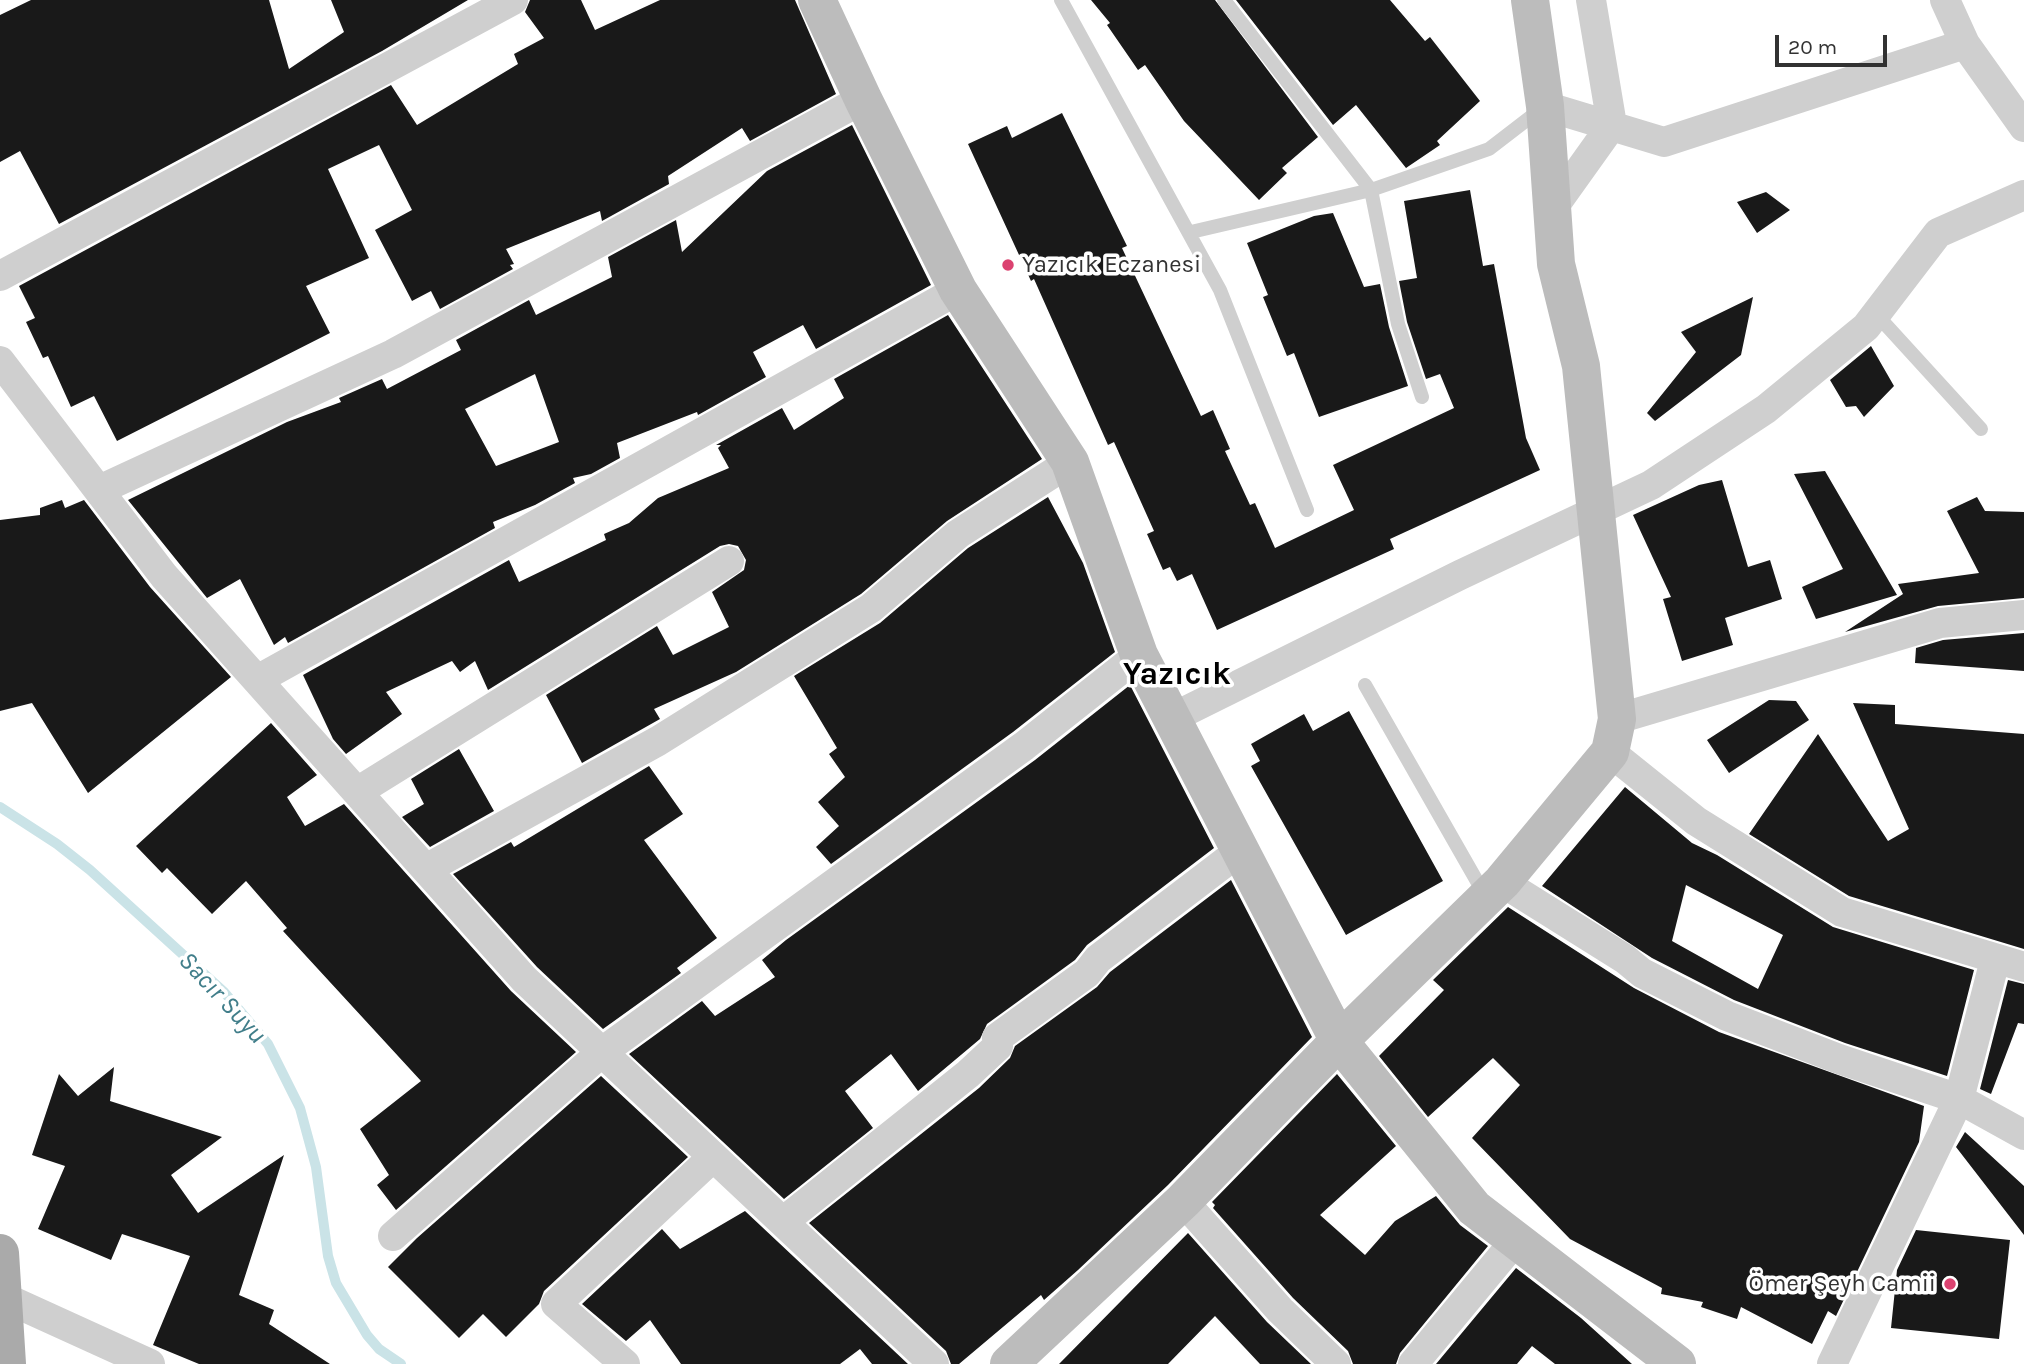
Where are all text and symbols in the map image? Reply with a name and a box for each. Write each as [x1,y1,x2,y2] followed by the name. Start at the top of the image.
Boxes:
[1779,21,1891,65] scale bar
[1788,35,1837,59] text: 20 m
[1022,251,1201,279] place label: Yazıcık Eczanesi
[1000,257,1016,273] marker: Yazıcık Eczanesi
[1123,656,1231,694] district label: Yazıcık
[172,945,272,1051] water label: Sacır Suyu
[1748,1270,1936,1298] place label: Ömer Şeyh Camii
[1942,1276,1958,1292] marker: Ömer Şeyh Camii

